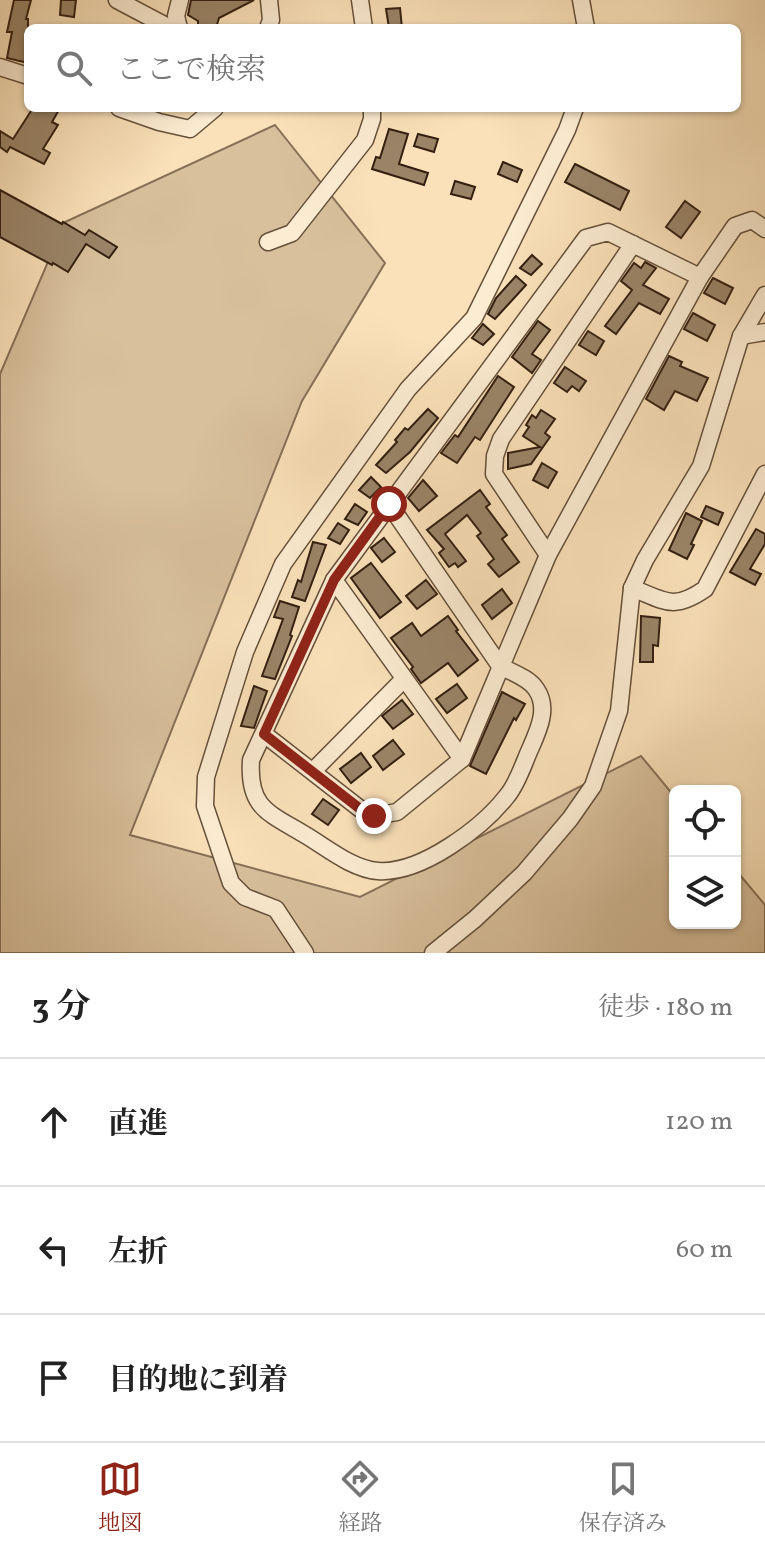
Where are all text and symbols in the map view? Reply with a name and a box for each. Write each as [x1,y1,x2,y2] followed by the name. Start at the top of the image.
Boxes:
[24,24,741,112] search box
[52,46,96,90] icon: search
[116,50,266,92] text: ここで検索
[371,486,407,522] route start
[669,785,741,929] map controls
[669,785,741,857] button: locate
[356,798,392,834] route end
[669,857,741,929] button: layers
[32,985,90,1032] text: 3 分
[598,990,733,1026] text: 徒歩 · 180 m
[32,1100,76,1144] icon: ahead
[108,1104,168,1146] text: 直進
[665,1104,733,1140] text: 120 m
[32,1228,76,1272] icon: left
[108,1232,168,1274] text: 左折
[676,1232,733,1268] text: 60 m
[32,1356,76,1400] icon: arrive
[108,1360,288,1402] text: 目的地に到着
[98,1457,142,1540] tab: 地図
[338,1457,383,1540] tab: 経路
[579,1457,667,1540] tab: 保存済み

